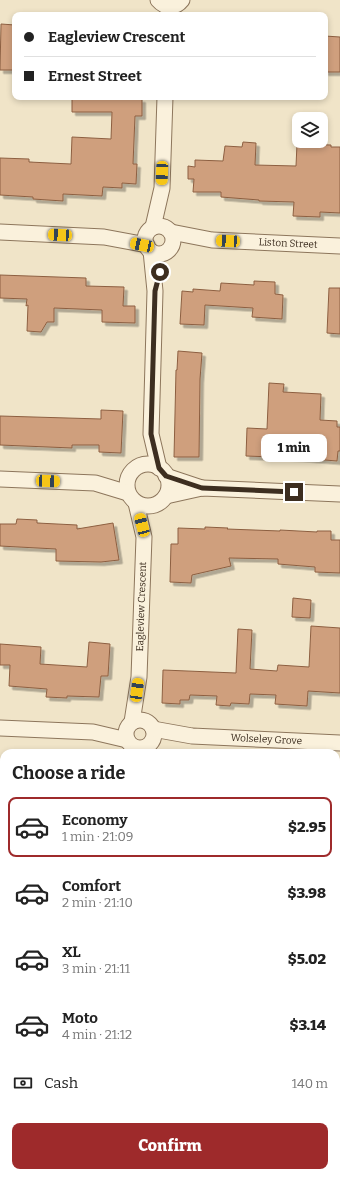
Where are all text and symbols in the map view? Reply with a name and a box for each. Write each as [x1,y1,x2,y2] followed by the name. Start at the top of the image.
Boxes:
[48,28,186,46] text: Eagleview Crescent
[48,67,142,85] text: Ernest Street
[292,112,328,148] map controls
[292,112,328,148] button: layers
[156,161,168,185] car
[48,228,72,242] car
[216,234,240,248] car
[258,236,318,251] street label: Liston Street
[129,237,155,253] car
[151,263,169,281] route start
[261,434,327,462] callout: 1 min
[277,440,311,455] text: 1 min
[36,475,60,487] car
[285,483,303,501] route end
[133,512,151,538] car
[134,561,149,652] street label: Eagleview Crescent
[129,677,145,703] car
[230,732,302,747] street label: Wolseley Grove
[12,762,125,784] text: Choose a ride
[14,809,50,845] icon: car
[62,811,128,829] text: Economy
[288,818,326,836] text: $2.95
[62,829,133,844] text: 1 min · 21:09
[14,875,50,911] icon: car
[62,877,121,895] text: Comfort
[288,884,326,902] text: $3.98
[62,895,133,910] text: 2 min · 21:10
[14,941,50,977] icon: car
[62,943,81,961] text: XL
[288,950,326,968] text: $5.02
[62,961,130,976] text: 3 min · 21:11
[14,1007,50,1043] icon: car
[62,1009,98,1027] text: Moto
[289,1016,326,1034] text: $3.14
[62,1027,132,1042] text: 4 min · 21:12
[12,1072,34,1094] icon: cash
[44,1074,78,1092] text: Cash
[292,1076,328,1091] text: 140 m
[12,1123,328,1169] button: Confirm

